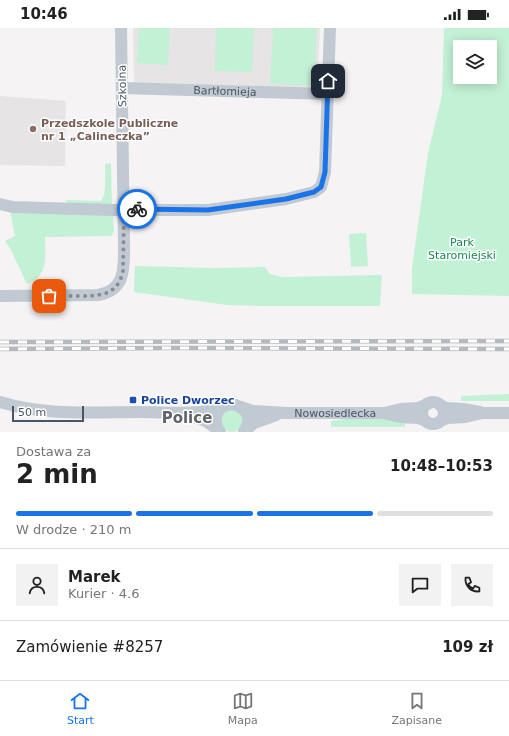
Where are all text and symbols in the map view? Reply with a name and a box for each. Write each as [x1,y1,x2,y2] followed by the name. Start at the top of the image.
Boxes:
[20,5,68,23] text: 10:46
[453,40,497,84] map controls
[453,40,497,84] button: layers
[311,64,345,98] pin
[116,65,129,107] street label: Szkolna
[317,70,339,92] icon: home
[193,84,257,99] street label: Bartłomieja
[41,117,178,143] place label: Przedszkole Publiczne nr 1 „Calineczka”
[28,124,38,134] marker: Przedszkole Publiczne nr 1 „Calineczka”
[117,189,157,229] courier
[126,198,148,220] icon: bike
[428,236,496,262] park label: Park Staromiejski
[32,279,66,313] pin
[38,285,60,307] icon: bag
[141,394,235,407] place label: Police Dworzec
[128,395,138,405] marker: Police Dworzec
[12,404,84,423] scale bar
[18,406,46,419] text: 50 m
[294,407,376,420] street label: Nowosiedlecka
[162,409,212,427] district label: Police
[16,444,91,459] text: Dostawa za
[390,457,493,475] text: 10:48–10:53
[16,459,98,489] text: 2 min
[16,522,131,537] text: W drodze · 210 m
[16,564,58,606] button: person
[399,564,441,606] button: chat
[451,564,493,606] button: phone
[68,568,121,586] text: Marek
[68,586,140,601] text: Kurier · 4.6
[16,638,163,656] text: Zamówienie #8257
[442,638,493,656] text: 109 zł
[67,690,94,727] tab: Start
[228,690,258,727] tab: Mapa
[392,690,442,727] tab: Zapisane

